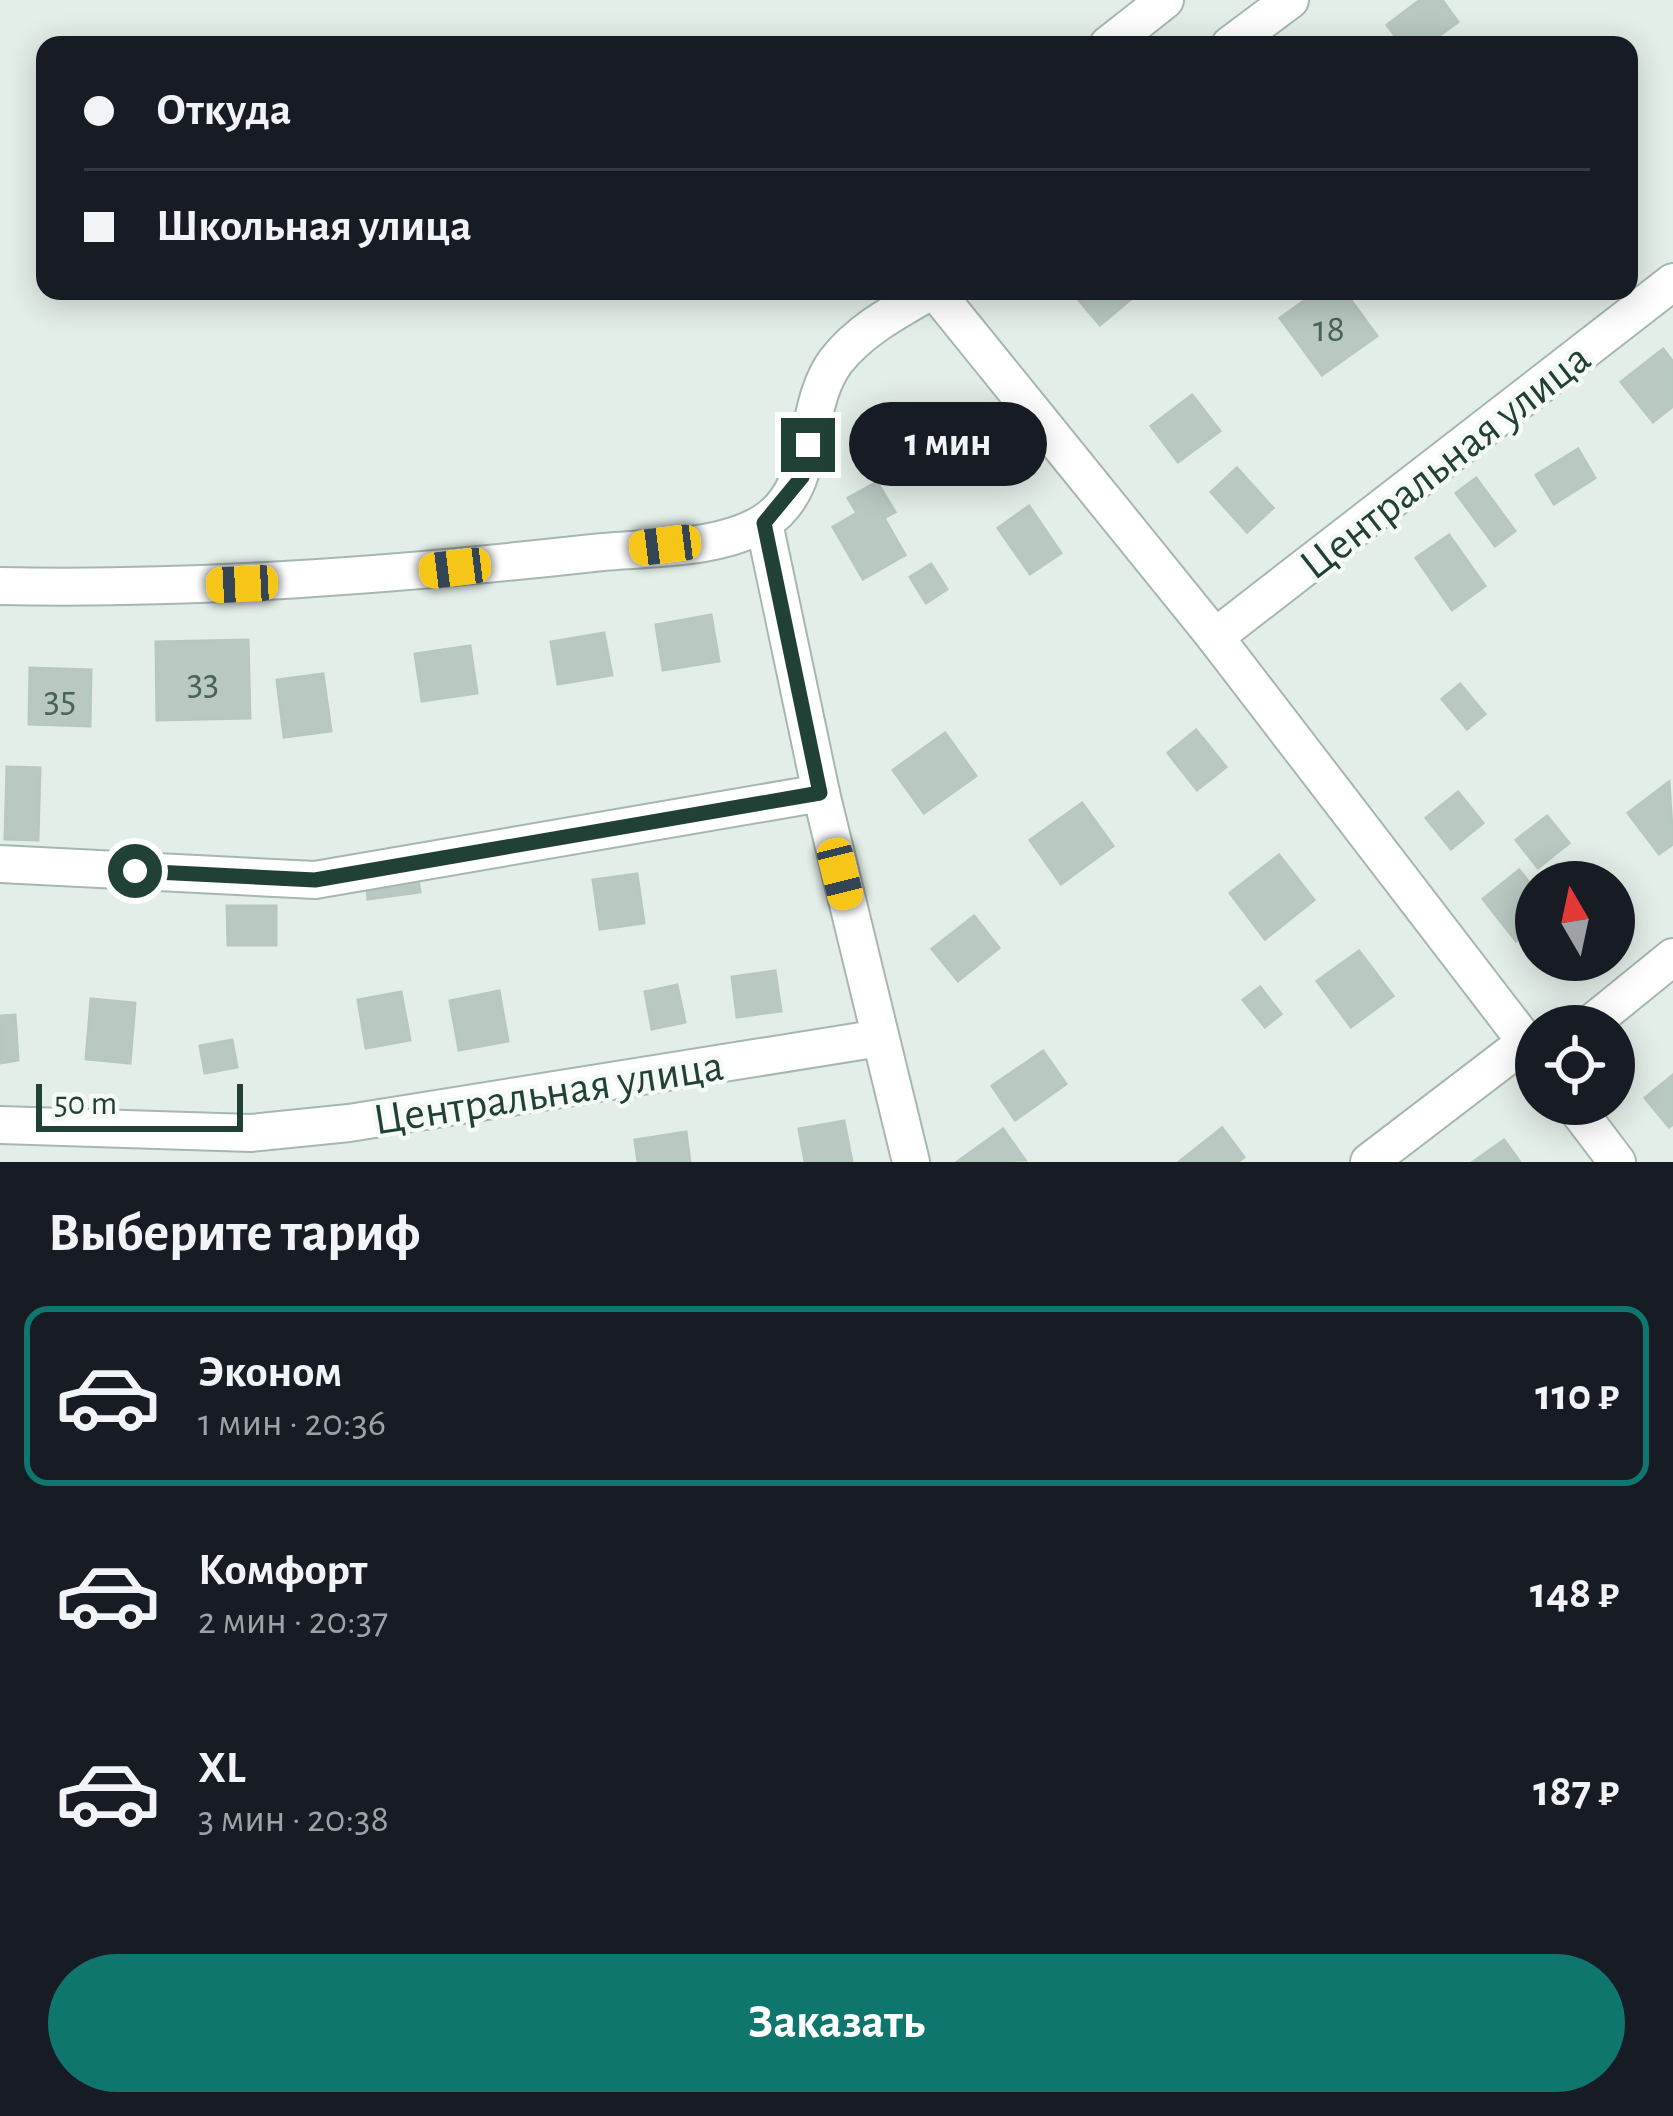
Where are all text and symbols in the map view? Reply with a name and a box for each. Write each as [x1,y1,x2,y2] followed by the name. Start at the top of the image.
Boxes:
[156,88,291,133] text: Откуда
[156,204,472,249] text: Школьная улица
[1313,310,1345,349] house number: 18
[1292,335,1599,589] street label: Центральная улица
[850,403,1048,487] callout: 1 мин
[781,418,835,472] route end
[905,424,991,463] text: 1 мин
[627,523,703,567] car
[417,546,493,590] car
[205,564,279,604] car
[187,663,219,702] house number: 33
[44,680,76,719] house number: 35
[814,835,866,913] car
[108,844,162,898] route start
[1515,861,1635,981] north arrow
[1515,861,1635,1125] map controls
[1515,1005,1635,1125] button: locate
[370,1044,727,1143] street label: Центральная улица
[36,1078,243,1131] scale bar
[54,1088,117,1121] text: 50 m
[48,1207,420,1261] text: Выберите тариф
[54,1342,162,1450] icon: car
[198,1350,342,1395] text: Эконом
[1535,1373,1619,1418] text: 110 ₽
[198,1404,386,1443] text: 1 мин · 20:36
[54,1540,162,1648] icon: car
[198,1548,367,1593] text: Комфорт
[1530,1571,1619,1616] text: 148 ₽
[198,1602,388,1641] text: 2 мин · 20:37
[54,1738,162,1846] icon: car
[198,1746,246,1791] text: XL
[1533,1769,1619,1814] text: 187 ₽
[198,1800,389,1839] text: 3 мин · 20:38
[48,1954,1625,2092] button: Заказать

